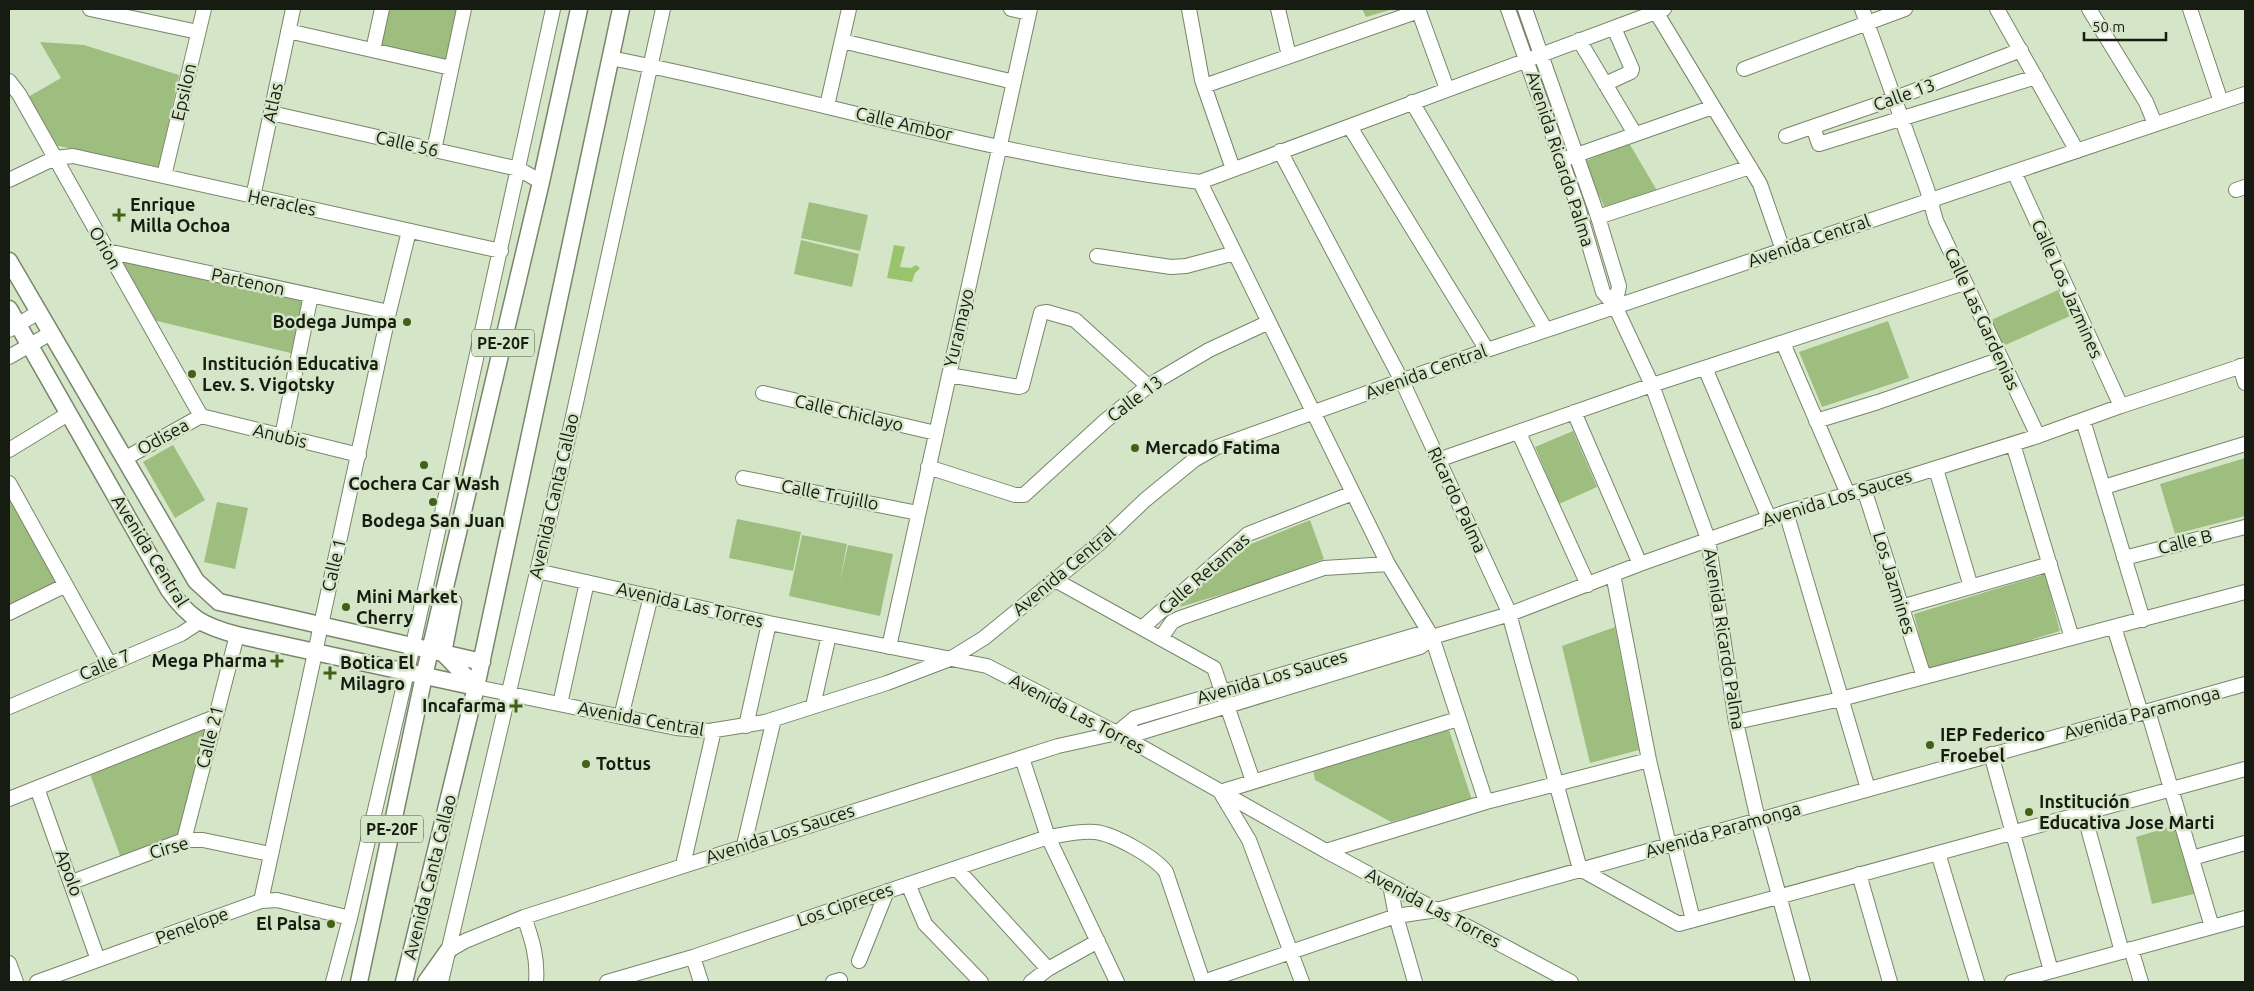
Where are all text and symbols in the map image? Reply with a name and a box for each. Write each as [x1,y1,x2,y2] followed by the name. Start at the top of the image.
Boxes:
[2084,10,2166,42] scale bar
[2092,18,2125,35] text: 50 m
[167,61,199,122] street label: Epsilon
[1523,68,1599,249] street label: Avenida Ricardo Palma
[1870,74,1937,114] street label: Calle 13
[258,81,286,125] street label: Atlas
[854,102,955,144] street label: Calle Ambor
[374,126,441,160] street label: Calle 56
[246,185,318,219] street label: Heracles
[130,194,230,235] place label: Enrique Milla Ochoa
[112,208,126,222] marker: Enrique Milla Ochoa
[1745,210,1873,270] street label: Avenida Central
[2028,216,2108,361] street label: Calle Los Jazmines
[86,223,126,272] street label: Orion
[1941,244,2025,393] street label: Calle Las Gardenias
[210,263,287,299] street label: Partenon
[939,286,977,369] street label: Yuramayo
[272,311,397,331] place label: Bodega Jumpa
[401,316,413,328] marker: Bodega Jumpa
[472,329,534,356] road number: PE-20F
[1362,340,1489,402] street label: Avenida Central
[202,353,379,394] place label: Institución Educativa Lev. S. Vigotsky
[186,368,198,380] marker: Institución Educativa Lev. S. Vigotsky
[1103,371,1166,425] street label: Calle 13
[793,390,906,434] street label: Calle Chiclayo
[524,411,582,580] street label: Avenida Canta Callao
[133,414,192,458] street label: Odisea
[251,419,310,451] street label: Anubis
[1145,437,1280,457] place label: Mercado Fatima
[1129,442,1141,454] marker: Mercado Fatima
[1425,443,1491,556] street label: Ricardo Palma
[418,459,430,471] marker: Cochera Car Wash
[1759,465,1914,529] street label: Avenida Los Sauces
[348,473,500,493] place label: Cochera Car Wash
[780,475,881,513] street label: Calle Trujillo
[109,491,193,610] street label: Avenida Central
[427,496,439,508] marker: Bodega San Juan
[361,510,505,530] place label: Bodega San Juan
[1008,521,1119,619] street label: Avenida Central
[2156,525,2214,557] street label: Calle B
[1154,528,1253,618] street label: Calle Retamas
[1870,529,1920,636] street label: Los Jazmines
[317,536,349,593] street label: Calle 1
[1701,547,1749,731] street label: Avenida Ricardo Palma
[615,577,766,631] street label: Avenida Las Torres
[356,586,458,627] place label: Mini Market Cherry
[340,601,352,613] marker: Mini Market Cherry
[76,644,133,684] street label: Calle 7
[1194,645,1349,707] street label: Avenida Los Sauces
[152,650,267,670] place label: Mega Pharma
[340,652,415,693] place label: Botica El Milagro
[271,655,283,667] marker: Mega Pharma
[324,667,336,679] marker: Botica El Milagro
[1006,669,1149,757] street label: Avenida Las Torres
[2062,682,2222,742] street label: Avenida Paramonga
[422,695,506,715] place label: Incafarma
[577,697,706,739] street label: Avenida Central
[510,700,522,712] marker: Incafarma
[192,703,226,770] street label: Calle 21
[1940,724,2045,765] place label: IEP Federico Froebel
[1924,739,1936,751] marker: IEP Federico Froebel
[596,753,651,773] place label: Tottus
[580,758,592,770] marker: Tottus
[2039,791,2214,832] place label: Institución Educativa Jose Marti
[399,792,459,961] street label: Avenida Canta Callao
[1643,797,1803,861] street label: Avenida Paramonga
[703,799,857,867] street label: Avenida Los Sauces
[2023,806,2035,818] marker: Institución Educativa Jose Marti
[361,816,423,842] road number: PE-20F
[147,832,191,862] street label: Cirse
[52,847,88,899] street label: Apolo
[1362,863,1505,951] street label: Avenida Las Torres
[794,878,896,930] street label: Los Cipreces
[152,903,231,947] street label: Penelope
[256,913,321,933] place label: El Palsa
[325,918,337,930] marker: El Palsa

